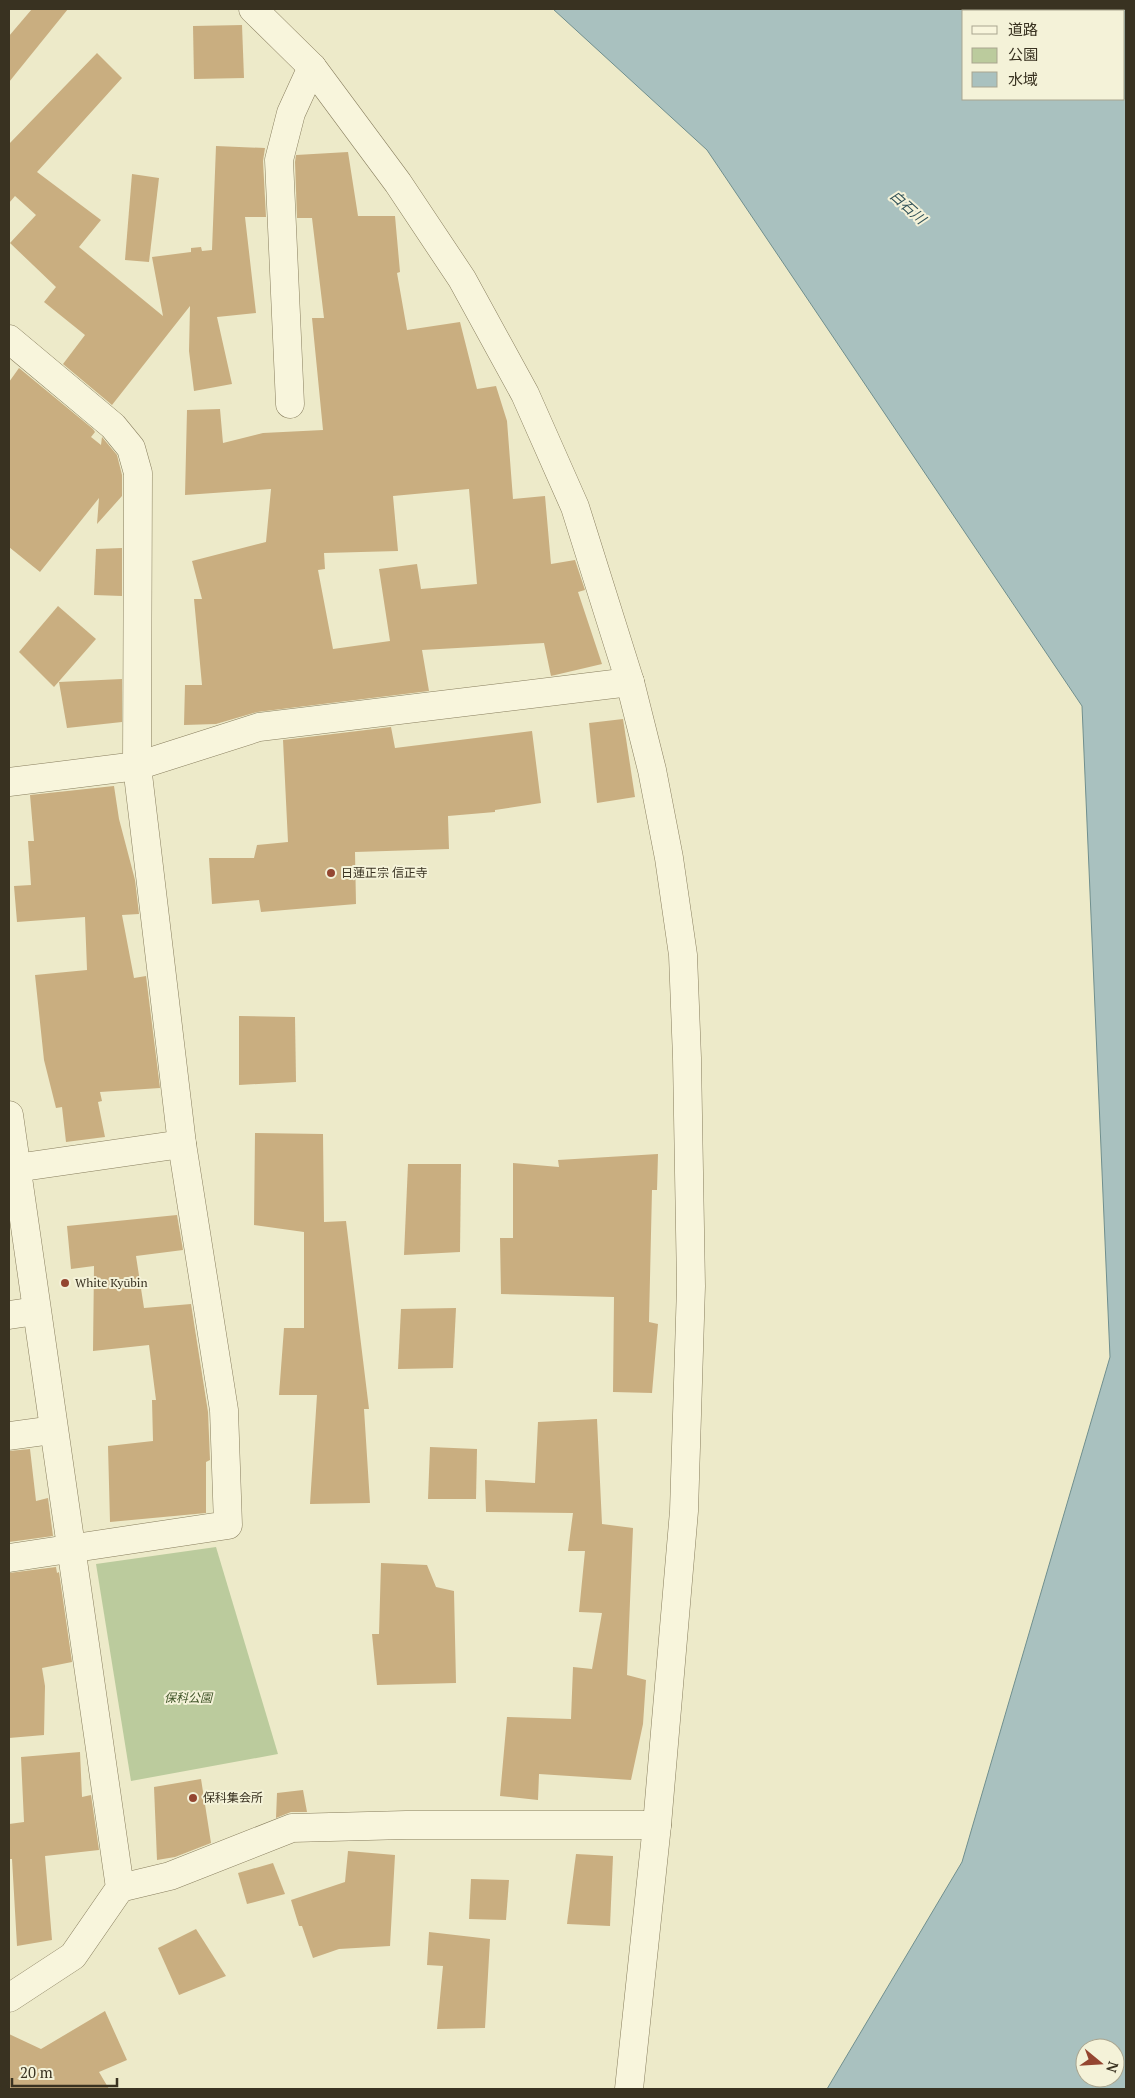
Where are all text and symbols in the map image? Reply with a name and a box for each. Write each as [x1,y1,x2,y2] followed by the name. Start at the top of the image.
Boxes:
[962,10,1125,100] legend
[1008,19,1038,39] text: 道路
[1008,44,1038,64] text: 公園
[1008,69,1038,89] text: 水域
[886,186,932,229] water label: 白石川
[341,865,428,880] place label: 日蓮正宗 信正寺
[325,867,337,879] marker: 日蓮正宗 信正寺
[75,1275,148,1290] place label: White Kyūbin
[59,1277,71,1289] marker: White Kyūbin
[164,1690,214,1705] park label: 保科公園
[203,1790,263,1805] place label: 保科集会所
[187,1792,199,1804] marker: 保科集会所
[1075,2038,1125,2088] north arrow
[12,2056,118,2088] scale bar
[1102,2059,1124,2076] text: N
[20,2062,53,2082] text: 20 m

